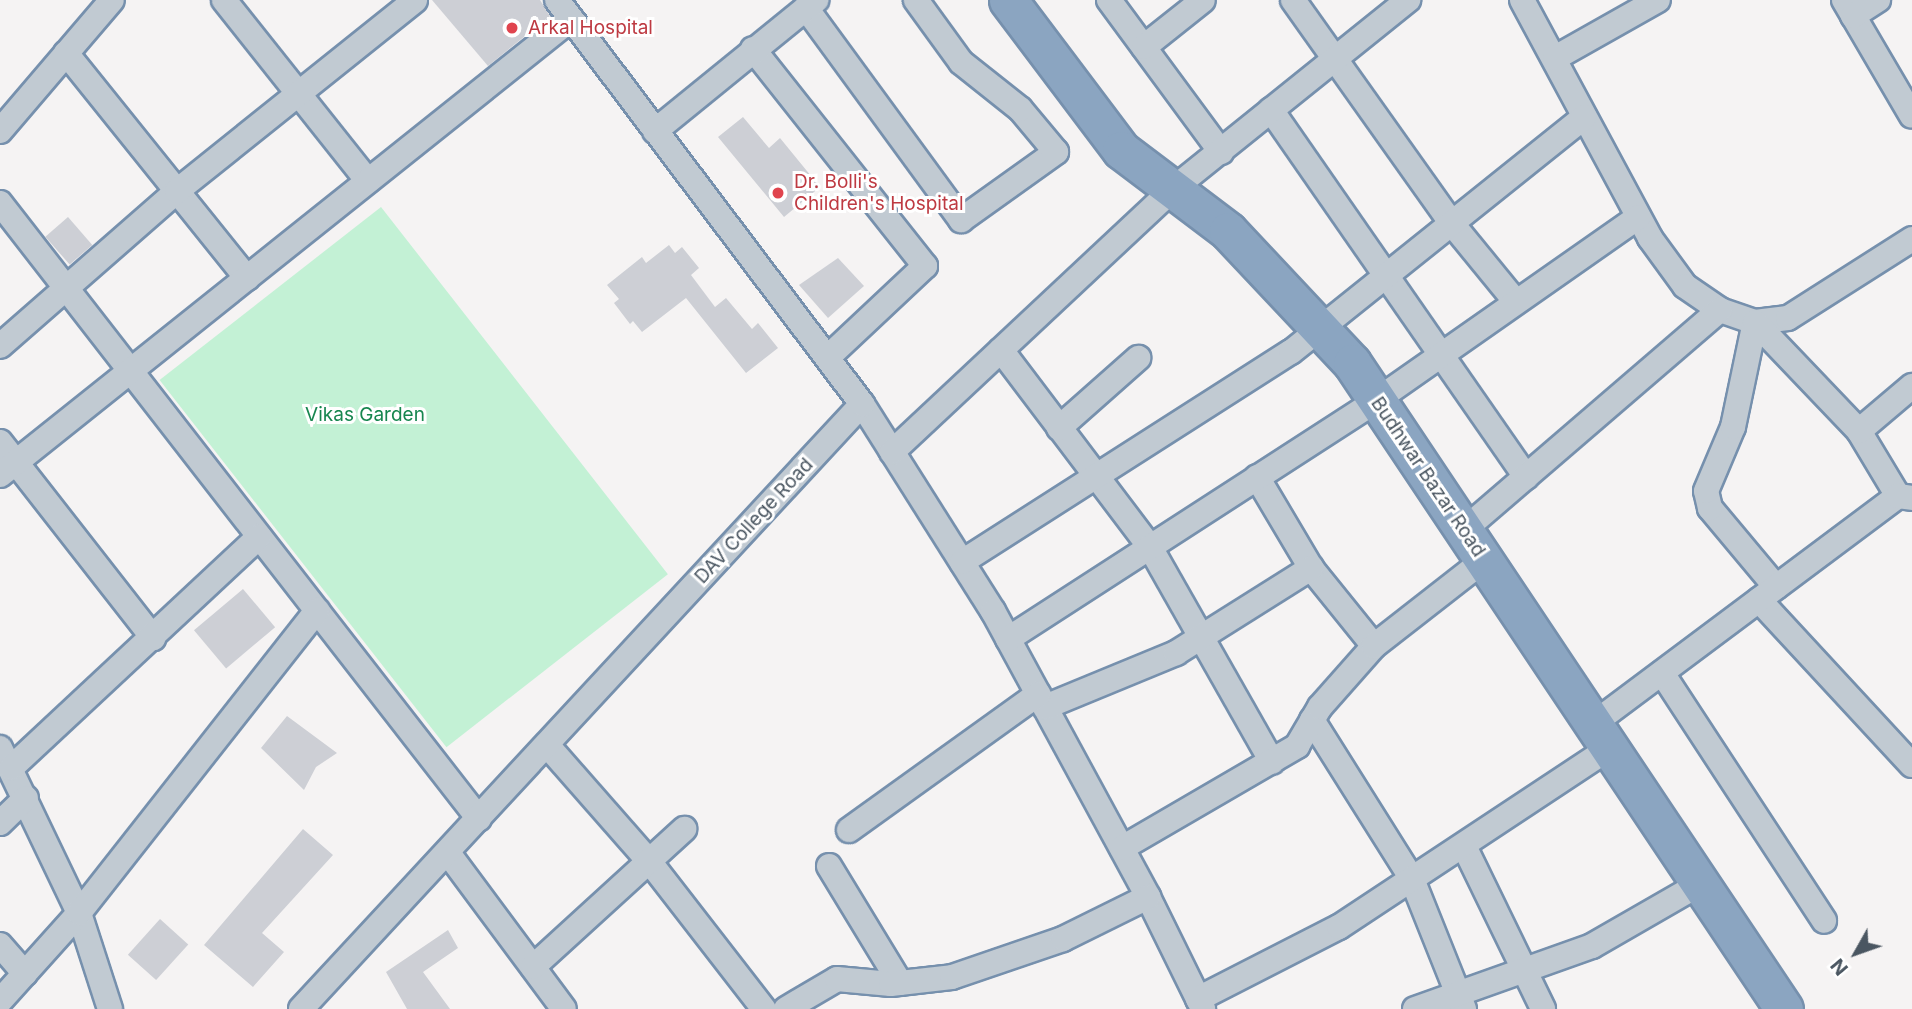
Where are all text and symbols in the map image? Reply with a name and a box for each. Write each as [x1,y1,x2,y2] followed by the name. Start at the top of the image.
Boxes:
[528,17,653,39] place label: Arkal Hospital
[502,18,522,38] marker: Arkal Hospital
[794,171,964,215] place label: Dr. Bolli's Children's Hospital
[768,183,788,203] marker: Dr. Bolli's Children's Hospital
[1366,393,1490,561] street label: Budhwar Bazar Road
[305,404,425,426] park label: Vikas Garden
[690,454,818,588] street label: DAV College Road
[1821,918,1891,988] north arrow
[1826,954,1853,980] text: N

